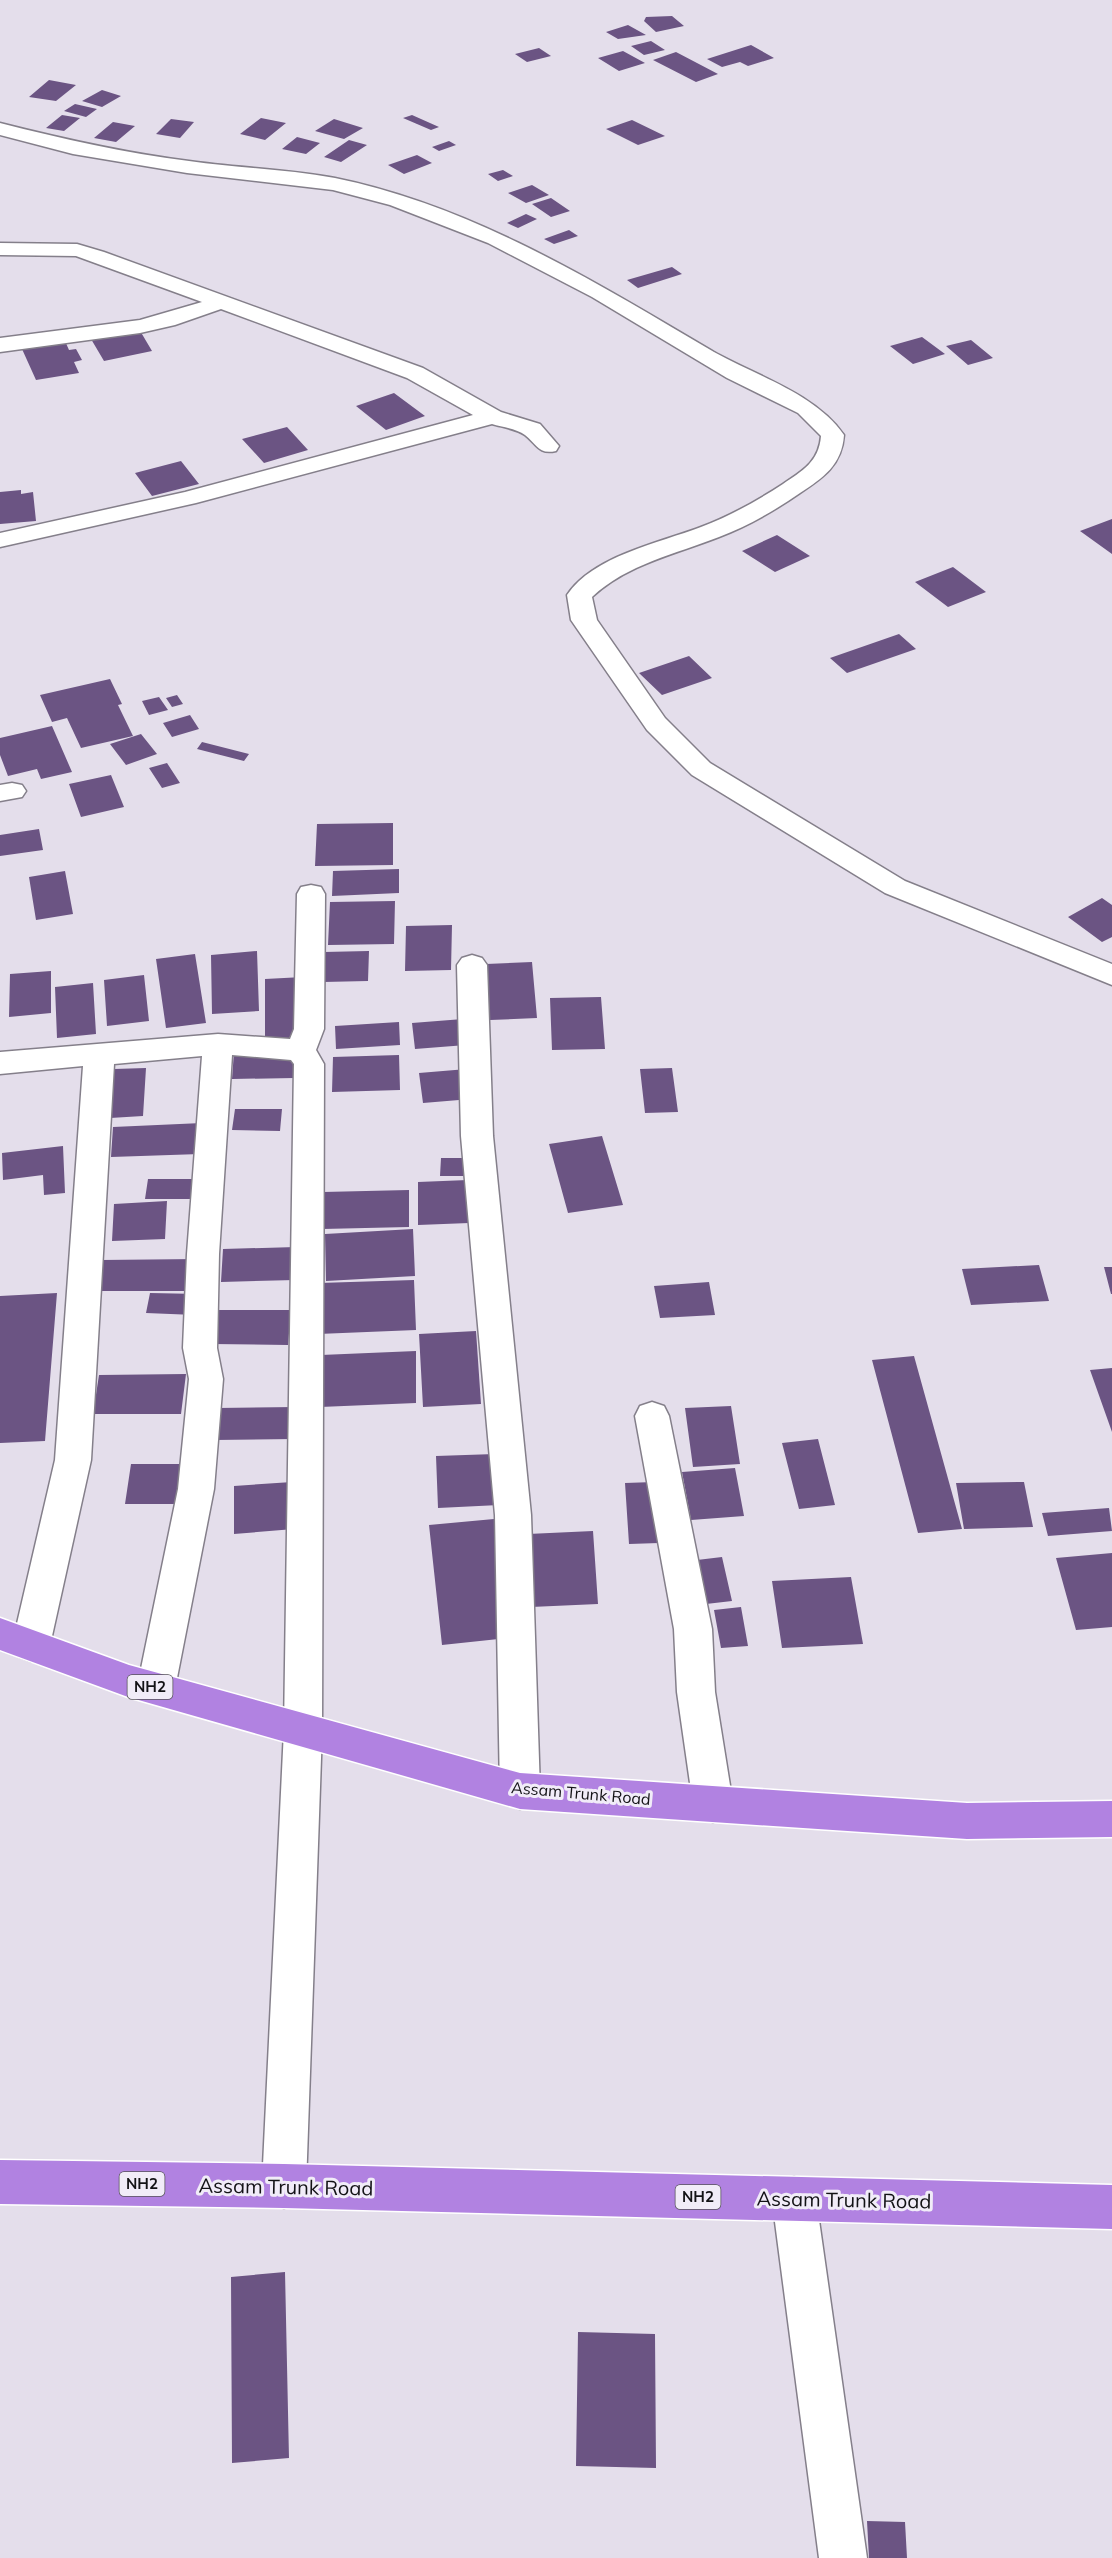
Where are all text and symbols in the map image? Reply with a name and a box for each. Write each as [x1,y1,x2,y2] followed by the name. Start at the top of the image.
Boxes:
[128,1675,172,1699] road number: NH2
[510,1777,652,1809] street label: Assam Trunk Road
[120,2172,164,2196] road number: NH2
[198,2172,374,2201] street label: Assam Trunk Road
[676,2185,720,2209] road number: NH2
[756,2185,932,2214] street label: Assam Trunk Road

